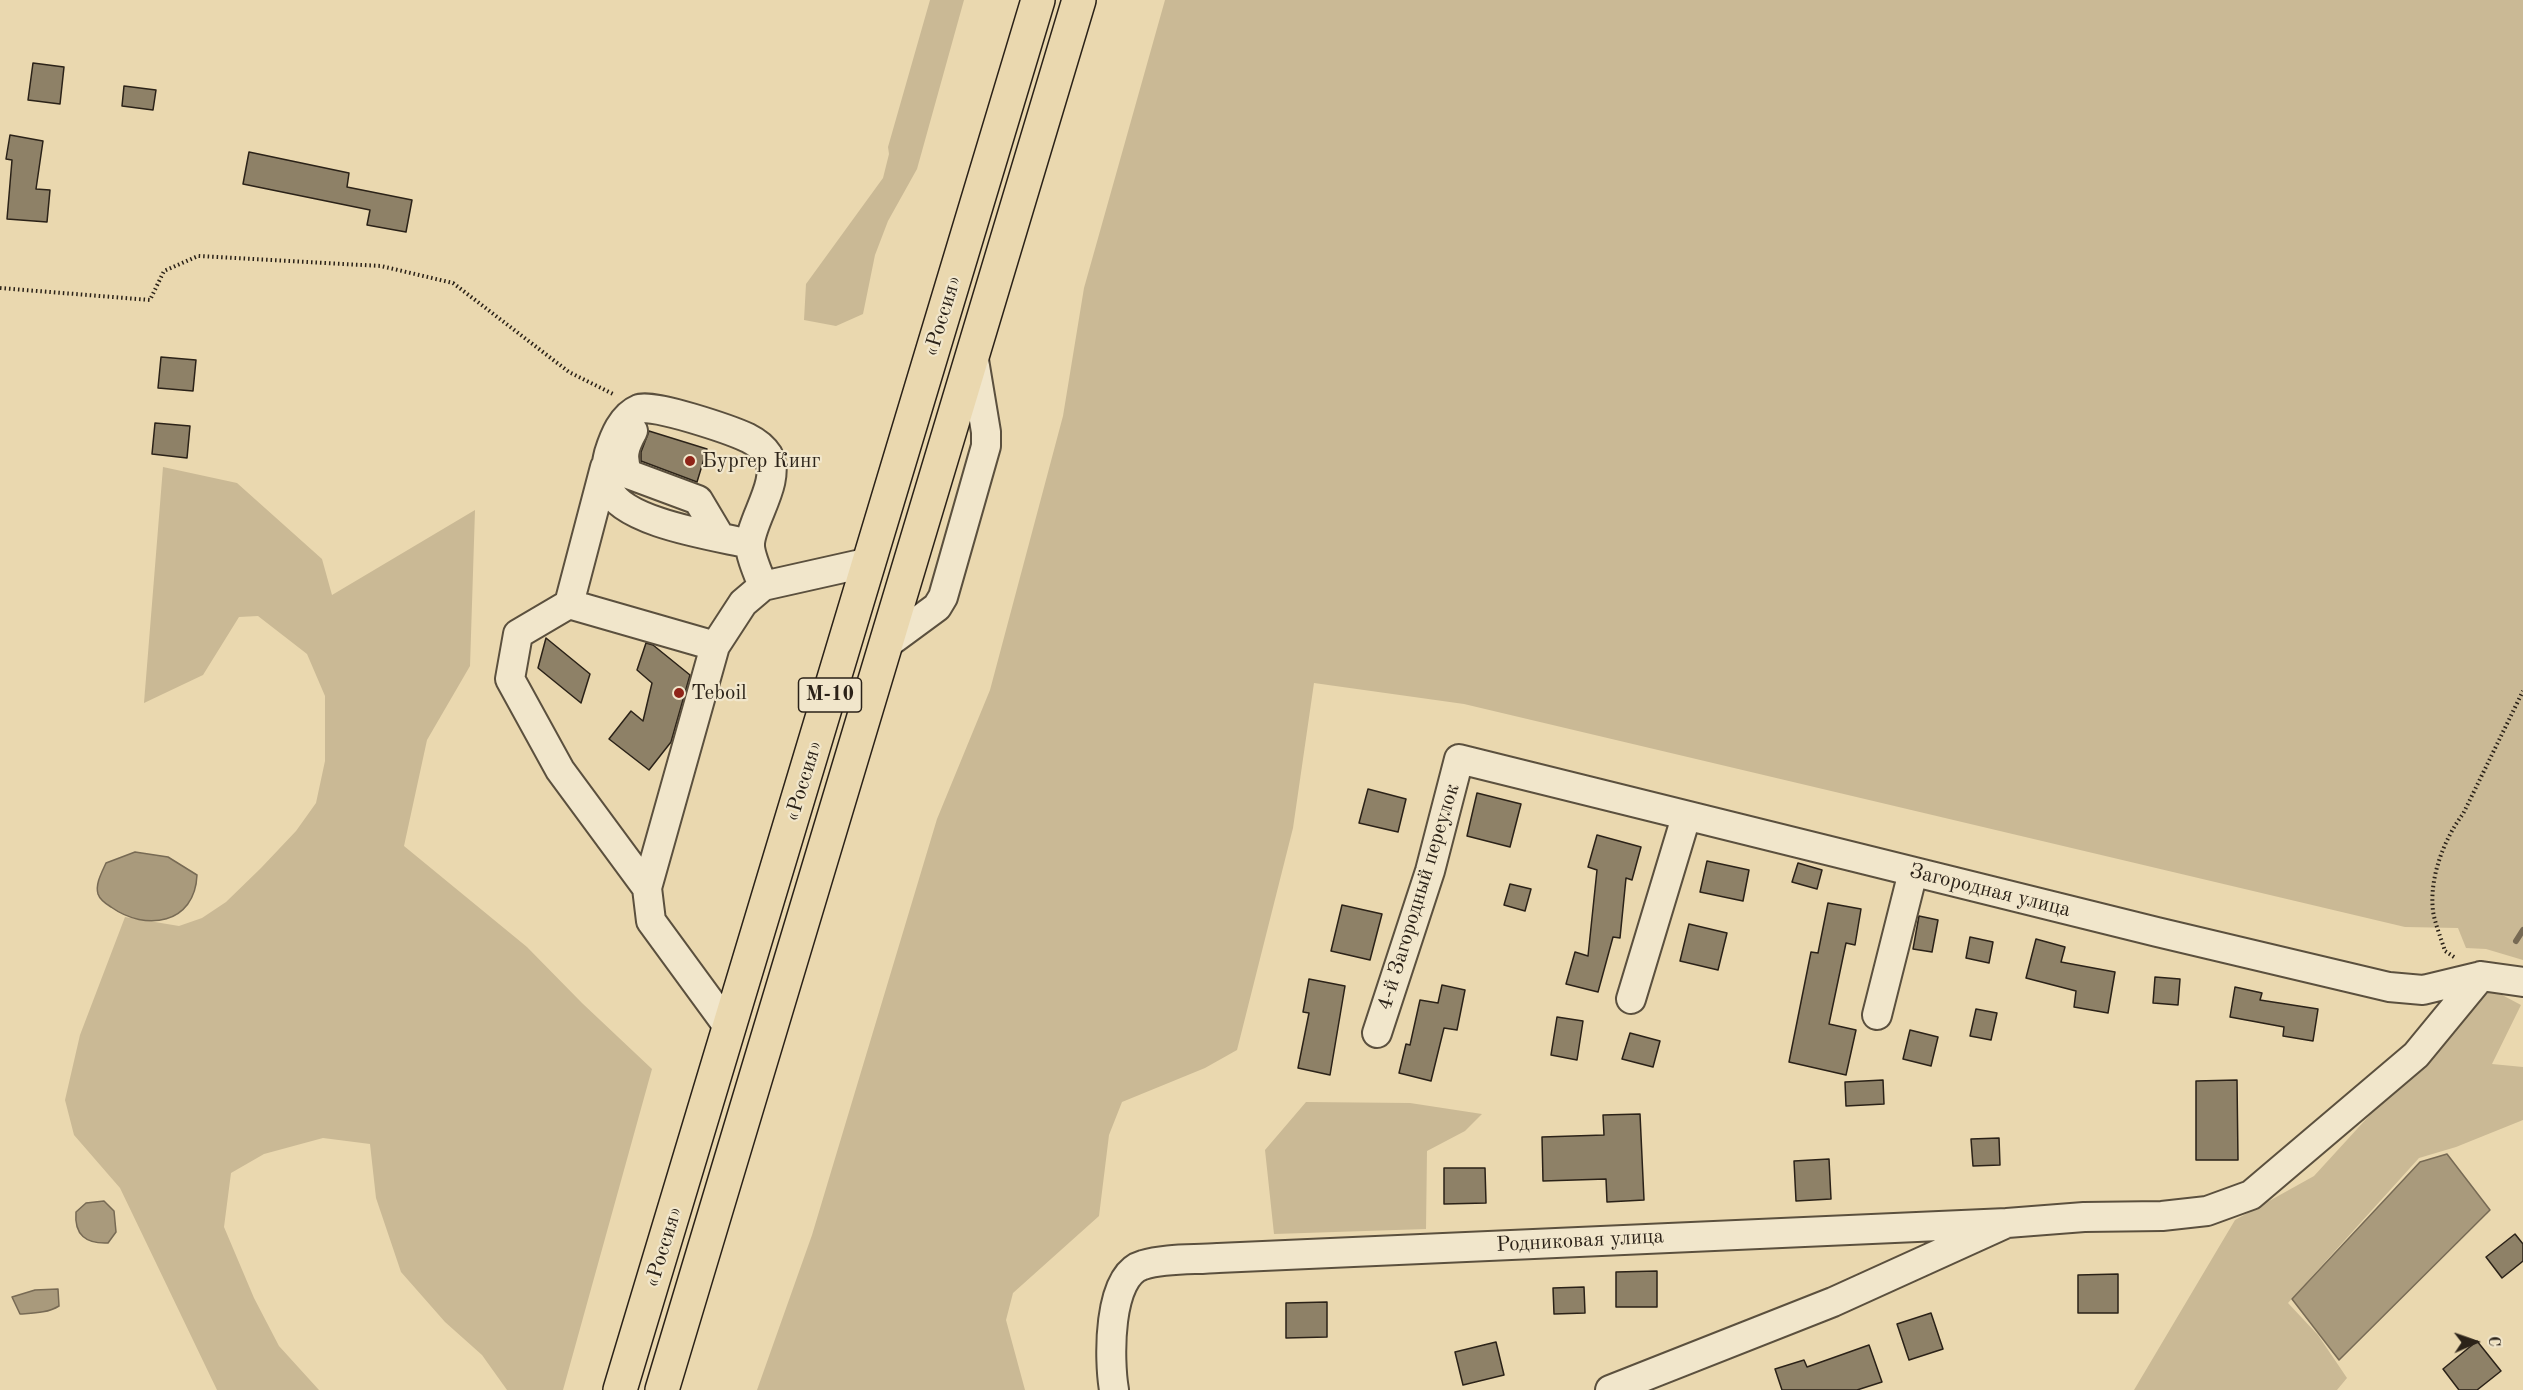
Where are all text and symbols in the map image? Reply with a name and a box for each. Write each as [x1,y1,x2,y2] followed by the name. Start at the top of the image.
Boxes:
[919,272,967,360] street label: «Россия»
[702,448,821,474] place label: Бургер Кинг
[683,454,697,468] marker: Бургер Кинг
[798,678,862,712] road number: М-10
[691,680,747,706] place label: Teboil
[672,686,686,700] marker: Teboil
[780,737,828,825] street label: «Россия»
[1372,781,1466,1013] street label: 4-й Загородный переулок
[1907,859,2073,923] street label: Загородная улица
[640,1203,688,1291] street label: «Россия»
[1495,1224,1665,1258] street label: Родниковая улица
[2445,1312,2505,1372] north arrow
[2485,1336,2501,1347] text: С

